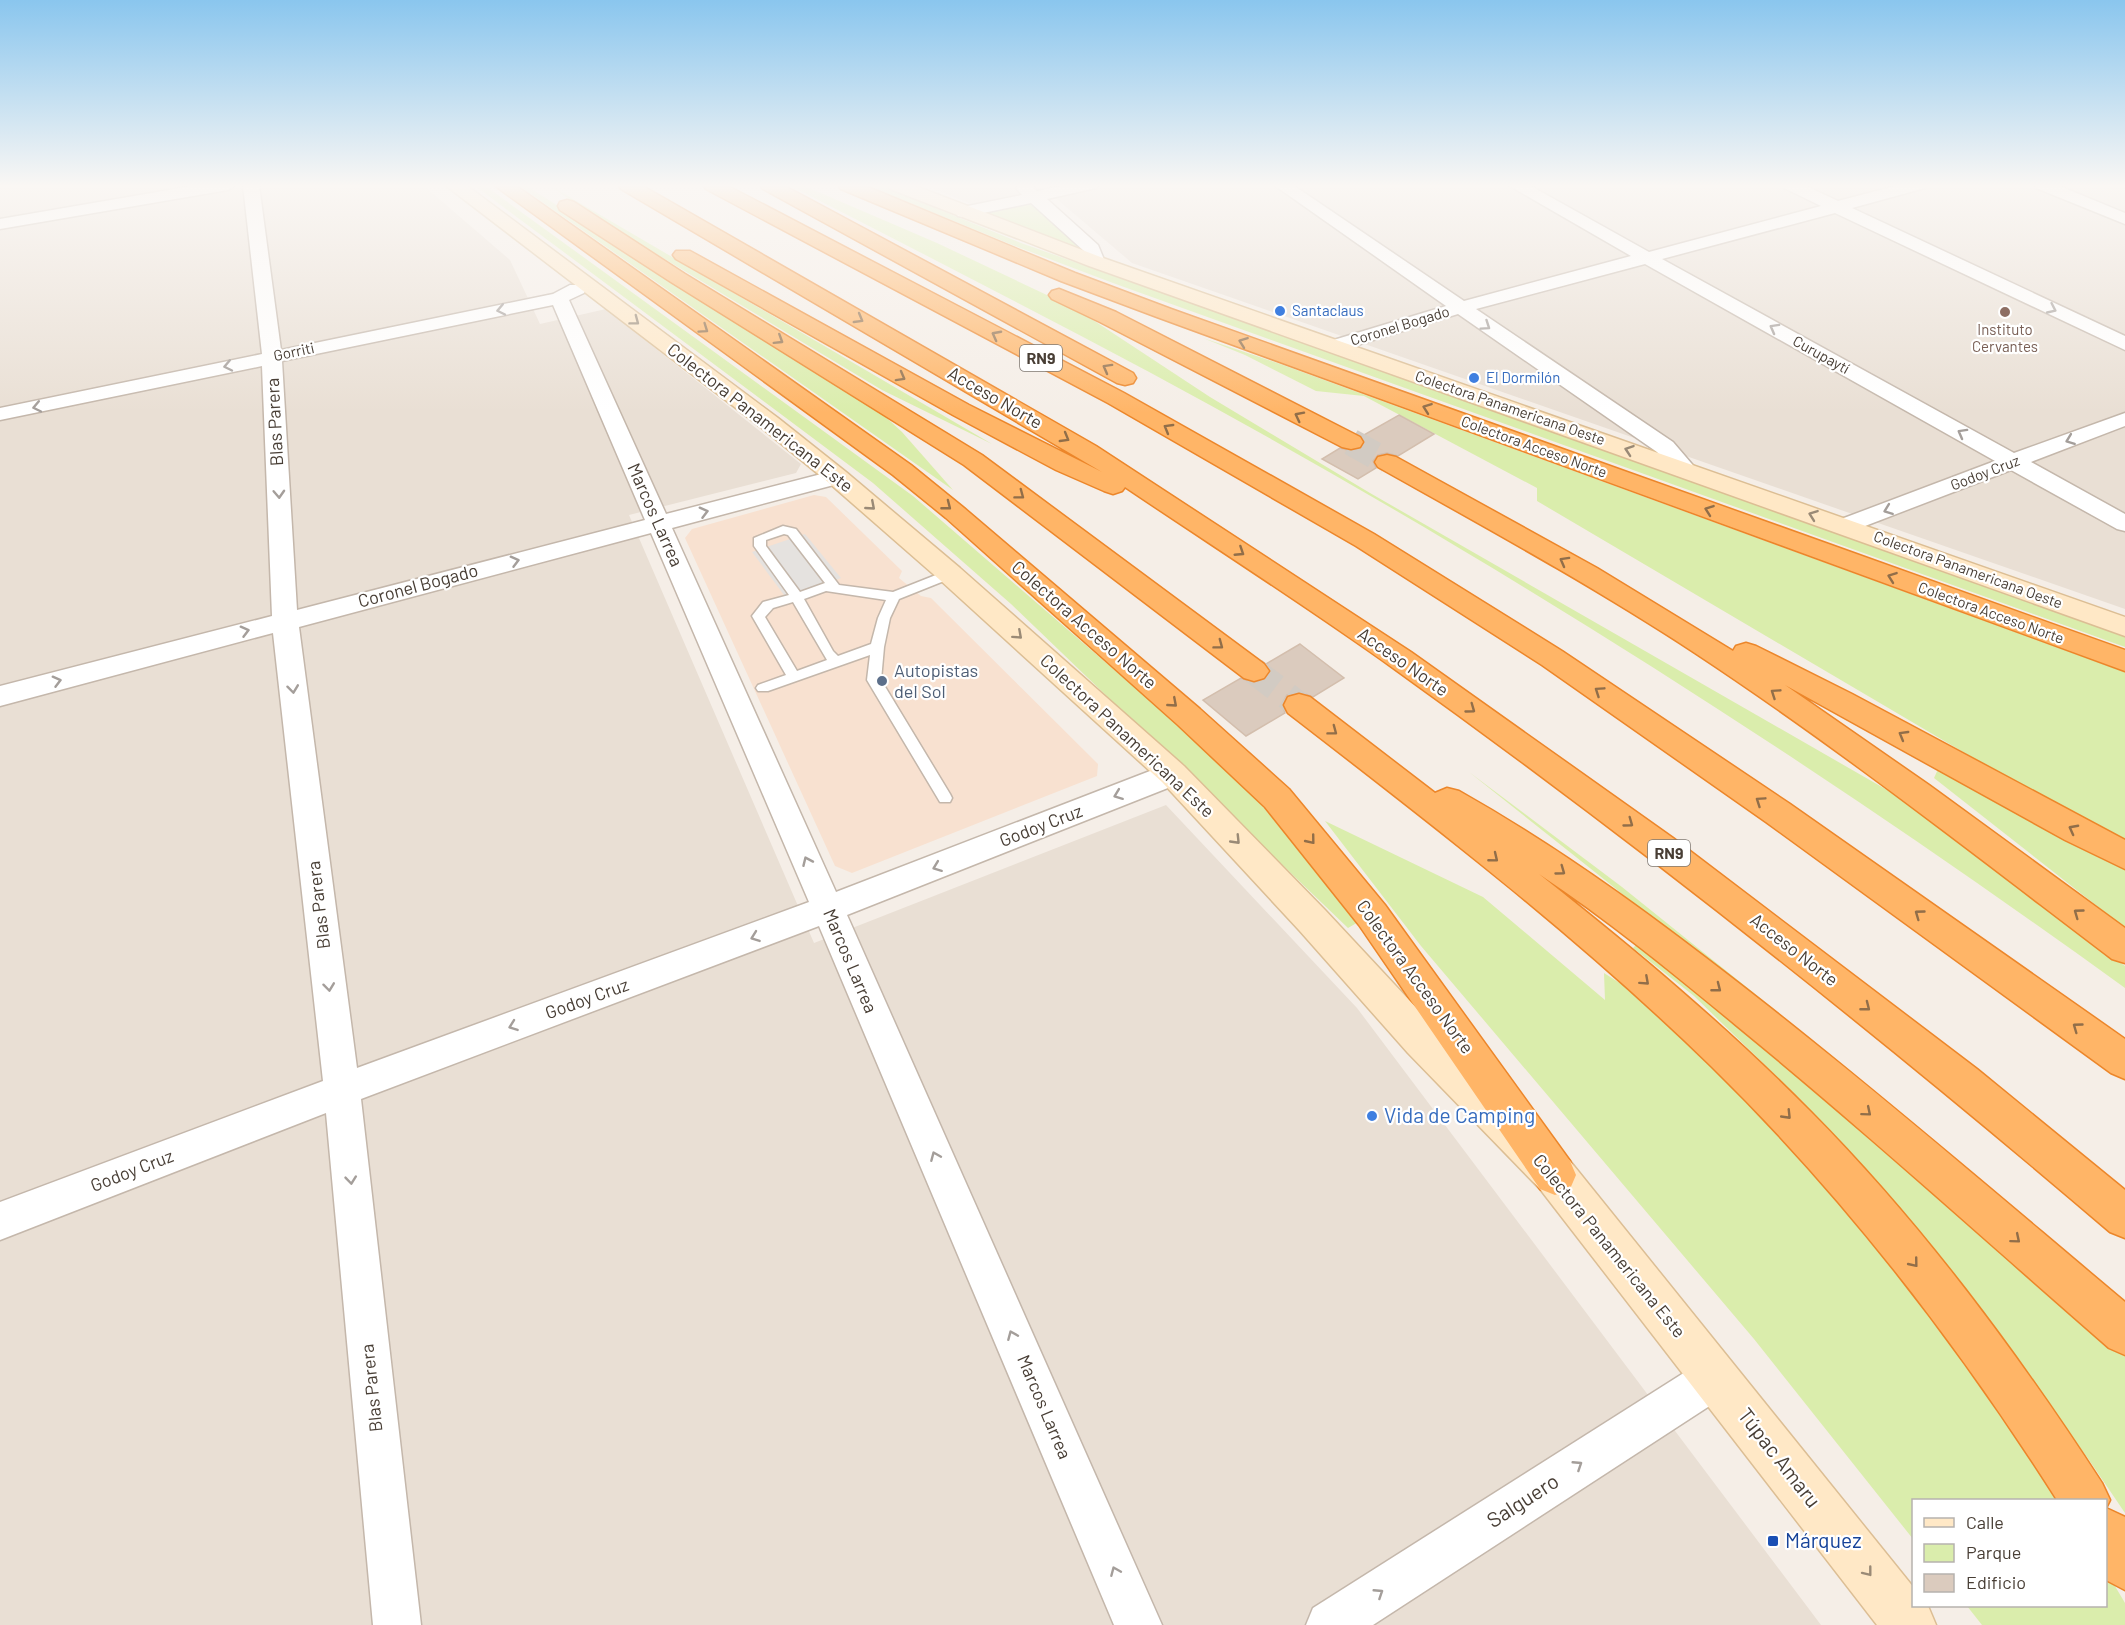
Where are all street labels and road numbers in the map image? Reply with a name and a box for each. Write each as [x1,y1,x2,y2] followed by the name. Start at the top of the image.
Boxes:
[1348,301,1452,349] street label: Coronel Bogado
[1790,331,1853,377] street label: Curupaytí
[272,338,316,364] street label: Gorriti
[663,338,858,497] street label: Colectora Panamericana Este
[1020,345,1062,371] road number: RN9
[944,361,1047,433] street label: Acceso Norte
[1413,366,1608,448] street label: Colectora Panamericana Oeste
[261,377,287,467] street label: Blas Parera
[1459,411,1610,481] street label: Colectora Acceso Norte
[1948,451,2022,493] street label: Godoy Cruz
[623,459,689,570] street label: Marcos Larrea
[1871,526,2065,612] street label: Colectora Panamericana Oeste
[1008,555,1162,693] street label: Colectora Acceso Norte
[355,558,480,612] street label: Coronel Bogado
[1916,577,2067,647] street label: Colectora Acceso Norte
[1354,622,1453,700] street label: Acceso Norte
[1036,649,1219,822] street label: Colectora Panamericana Este
[996,799,1085,851] street label: Godoy Cruz
[1648,840,1690,866] road number: RN9
[302,860,334,950] street label: Blas Parera
[1353,895,1479,1058] street label: Colectora Acceso Norte
[819,905,883,1016] street label: Marcos Larrea
[1746,908,1843,990] street label: Acceso Norte
[542,973,631,1023] street label: Godoy Cruz
[87,1144,176,1196] street label: Godoy Cruz
[1529,1149,1691,1342] street label: Colectora Panamericana Este
[355,1343,387,1433] street label: Blas Parera
[1013,1351,1077,1462] street label: Marcos Larrea
[1734,1402,1827,1512] street label: Túpac Amaru
[1482,1467,1563,1532] street label: Salguero

